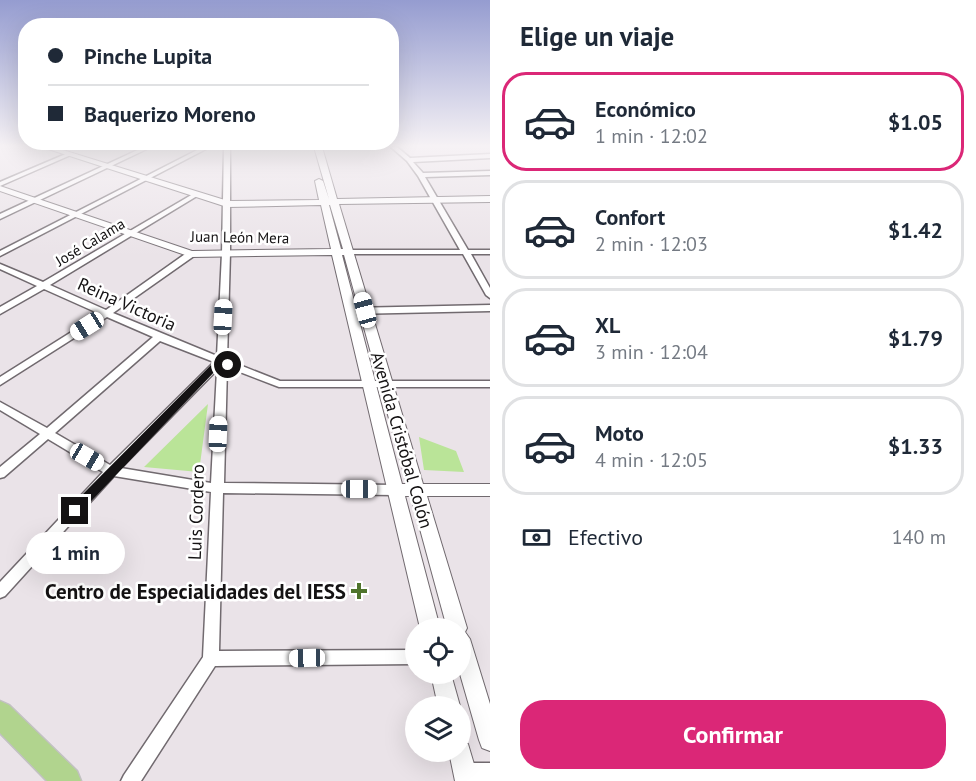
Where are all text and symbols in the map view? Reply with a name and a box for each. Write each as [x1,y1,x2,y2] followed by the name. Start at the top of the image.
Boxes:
[520,19,674,53] text: Elige un viaje
[84,42,212,70] text: Pinche Lupita
[523,95,577,149] icon: car
[595,95,696,123] text: Económico
[84,100,256,128] text: Baquerizo Moreno
[888,108,943,136] text: $1.05
[595,123,708,149] text: 1 min · 12:02
[523,203,577,257] icon: car
[595,203,665,231] text: Confort
[51,214,128,271] street label: José Calama
[888,216,943,244] text: $1.42
[189,227,290,247] street label: Juan León Mera
[595,231,708,257] text: 2 min · 12:03
[74,272,180,336] street label: Reina Victoria
[352,290,378,330] car
[213,299,233,335] car
[67,309,107,343] car
[523,311,577,365] icon: car
[595,311,620,339] text: XL
[888,324,943,352] text: $1.79
[595,339,708,365] text: 3 min · 12:04
[366,349,438,531] street label: Avenida Cristóbal Colón
[214,351,241,378] route start
[208,416,228,452] car
[523,419,577,473] icon: car
[595,419,644,447] text: Moto
[888,432,943,460] text: $1.33
[67,440,107,474] car
[595,447,708,473] text: 4 min · 12:05
[183,464,209,560] street label: Luis Cordero
[341,480,377,498] car
[61,497,88,524] route end
[520,521,553,554] icon: cash
[568,523,643,551] text: Efectivo
[892,524,946,550] text: 140 m
[26,532,124,574] callout: 1 min
[51,540,100,566] text: 1 min
[45,578,346,605] place label: Centro de Especialidades del IESS
[350,582,368,600] marker: Centro de Especialidades del IESS
[405,618,471,762] map controls
[405,618,471,684] button: locate
[289,649,325,667] car
[405,696,471,762] button: layers
[520,700,946,769] button: Confirmar

